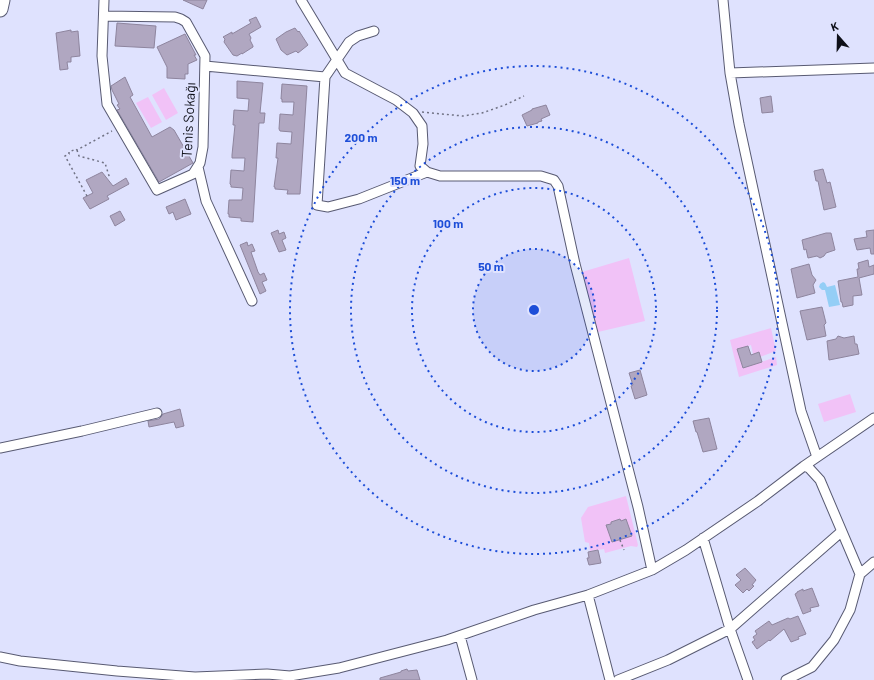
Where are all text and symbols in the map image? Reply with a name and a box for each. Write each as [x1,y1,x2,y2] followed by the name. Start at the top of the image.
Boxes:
[818,16,858,56] north arrow
[829,19,840,33] text: K
[178,82,198,158] street label: Tenis Sokağı
[345,130,377,144] text: 200 m
[390,173,420,187] text: 150 m
[433,216,463,230] text: 100 m
[478,259,504,273] text: 50 m
[527,303,541,317] centre of rings

